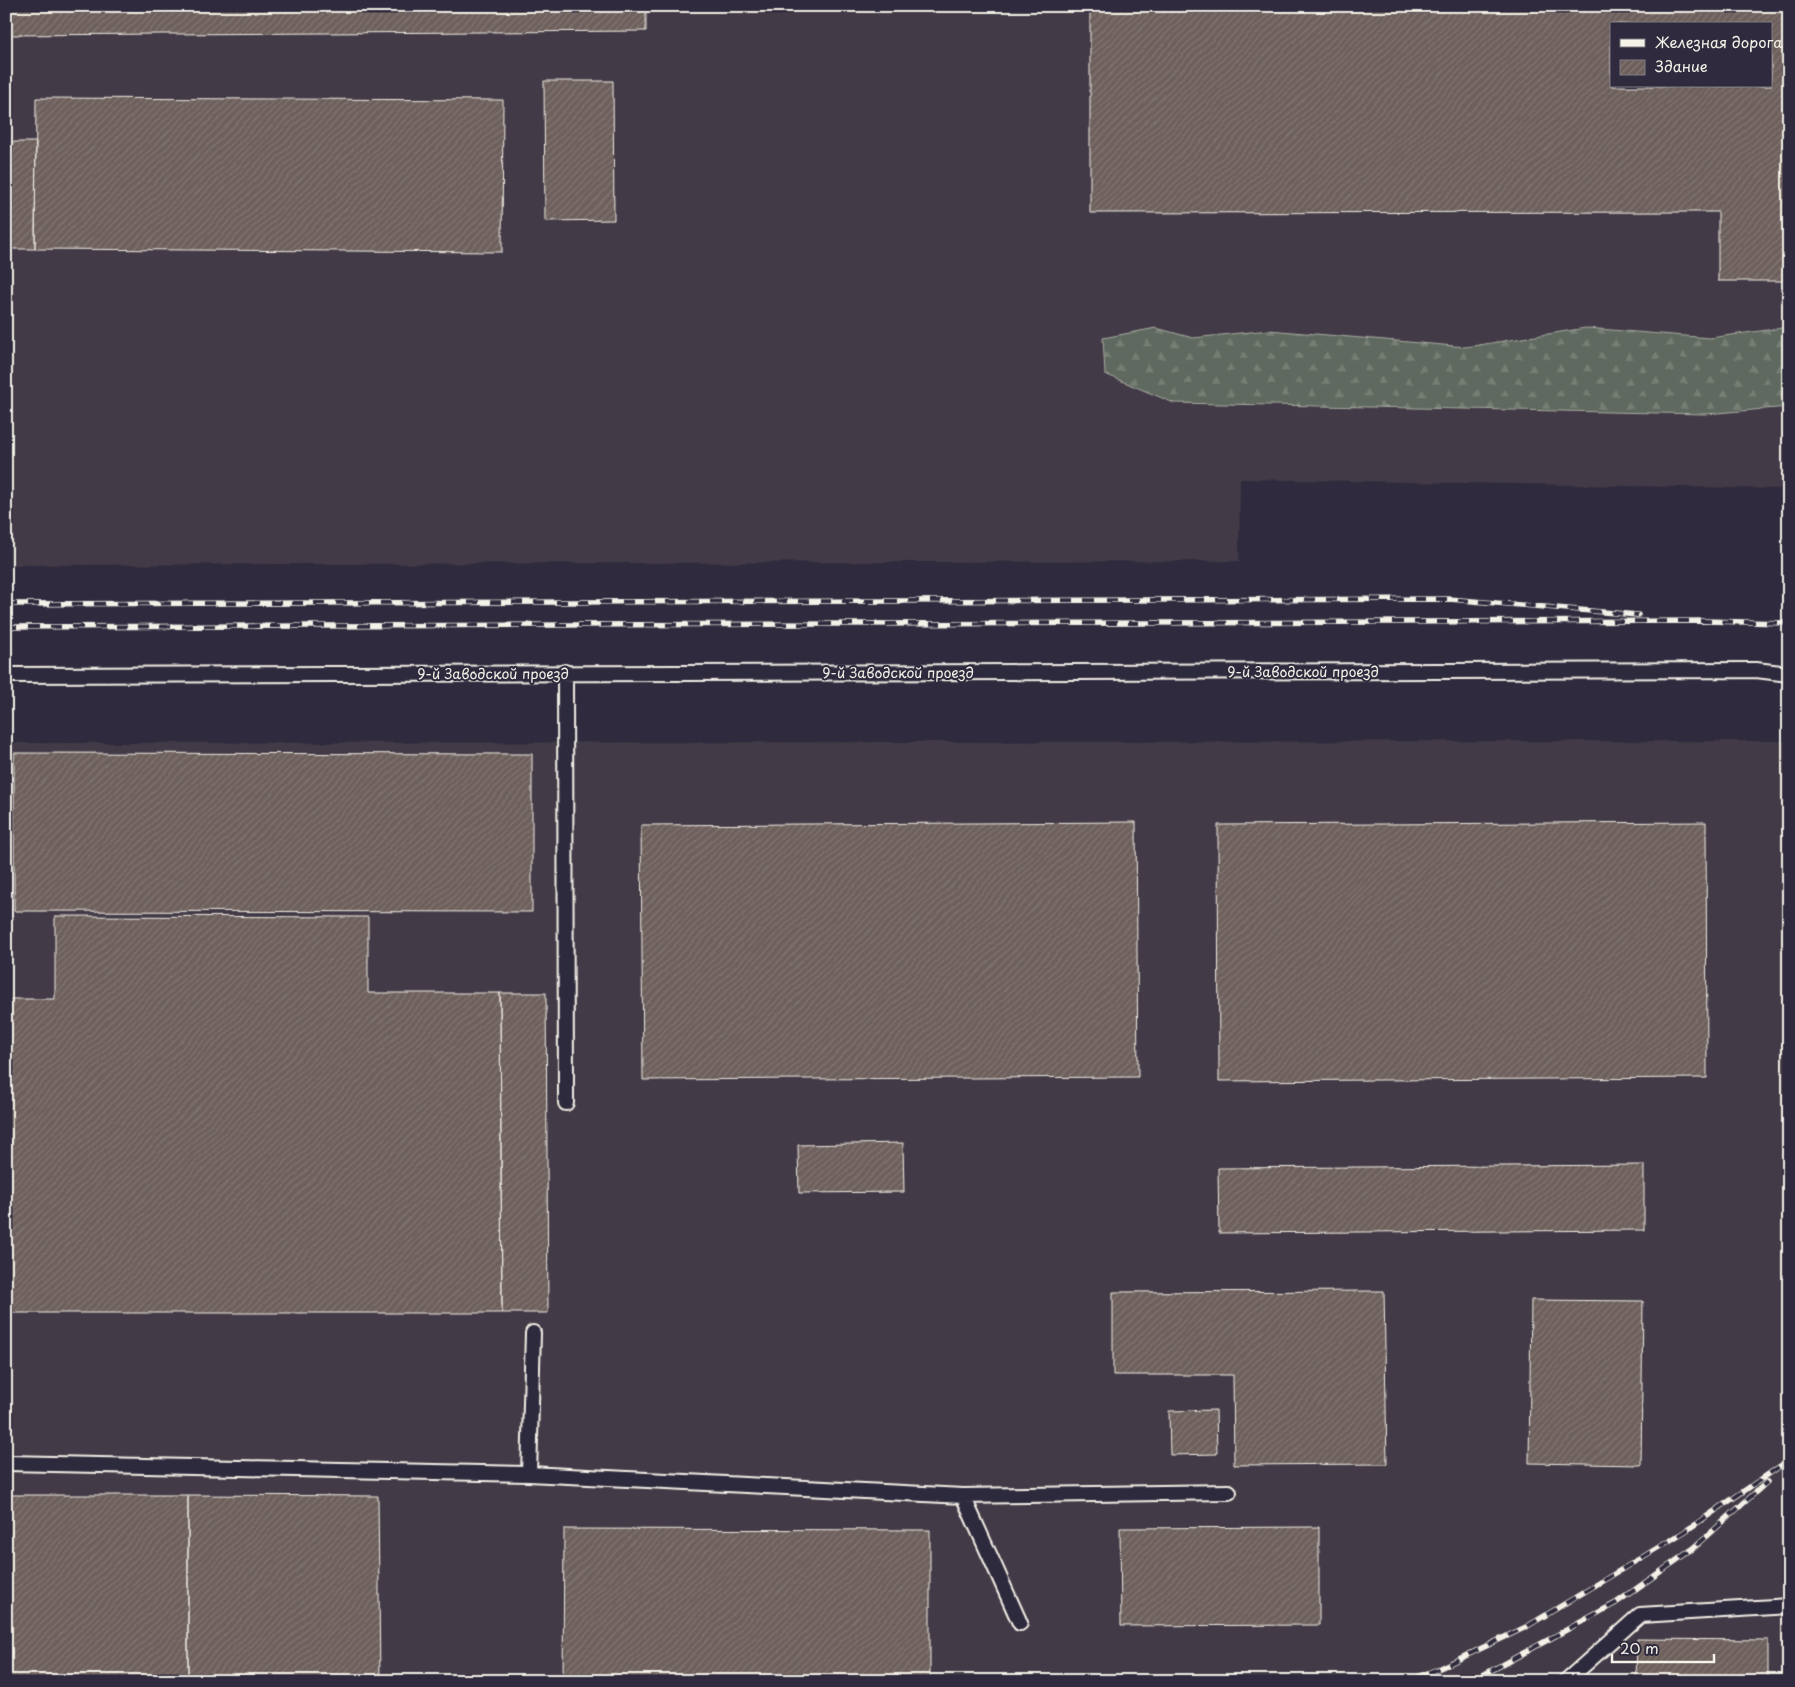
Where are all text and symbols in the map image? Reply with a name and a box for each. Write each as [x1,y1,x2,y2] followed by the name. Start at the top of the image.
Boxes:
[1610,22,1772,88] legend
[1655,30,1783,53] text: Железная дорога
[1655,54,1708,77] text: Здание
[1227,661,1379,682] street label: 9-й Заводской проезд
[822,662,974,683] street label: 9-й Заводской проезд
[417,663,569,684] street label: 9-й Заводской проезд
[1612,1632,1715,1664] scale bar
[1620,1636,1659,1659] text: 20 m

